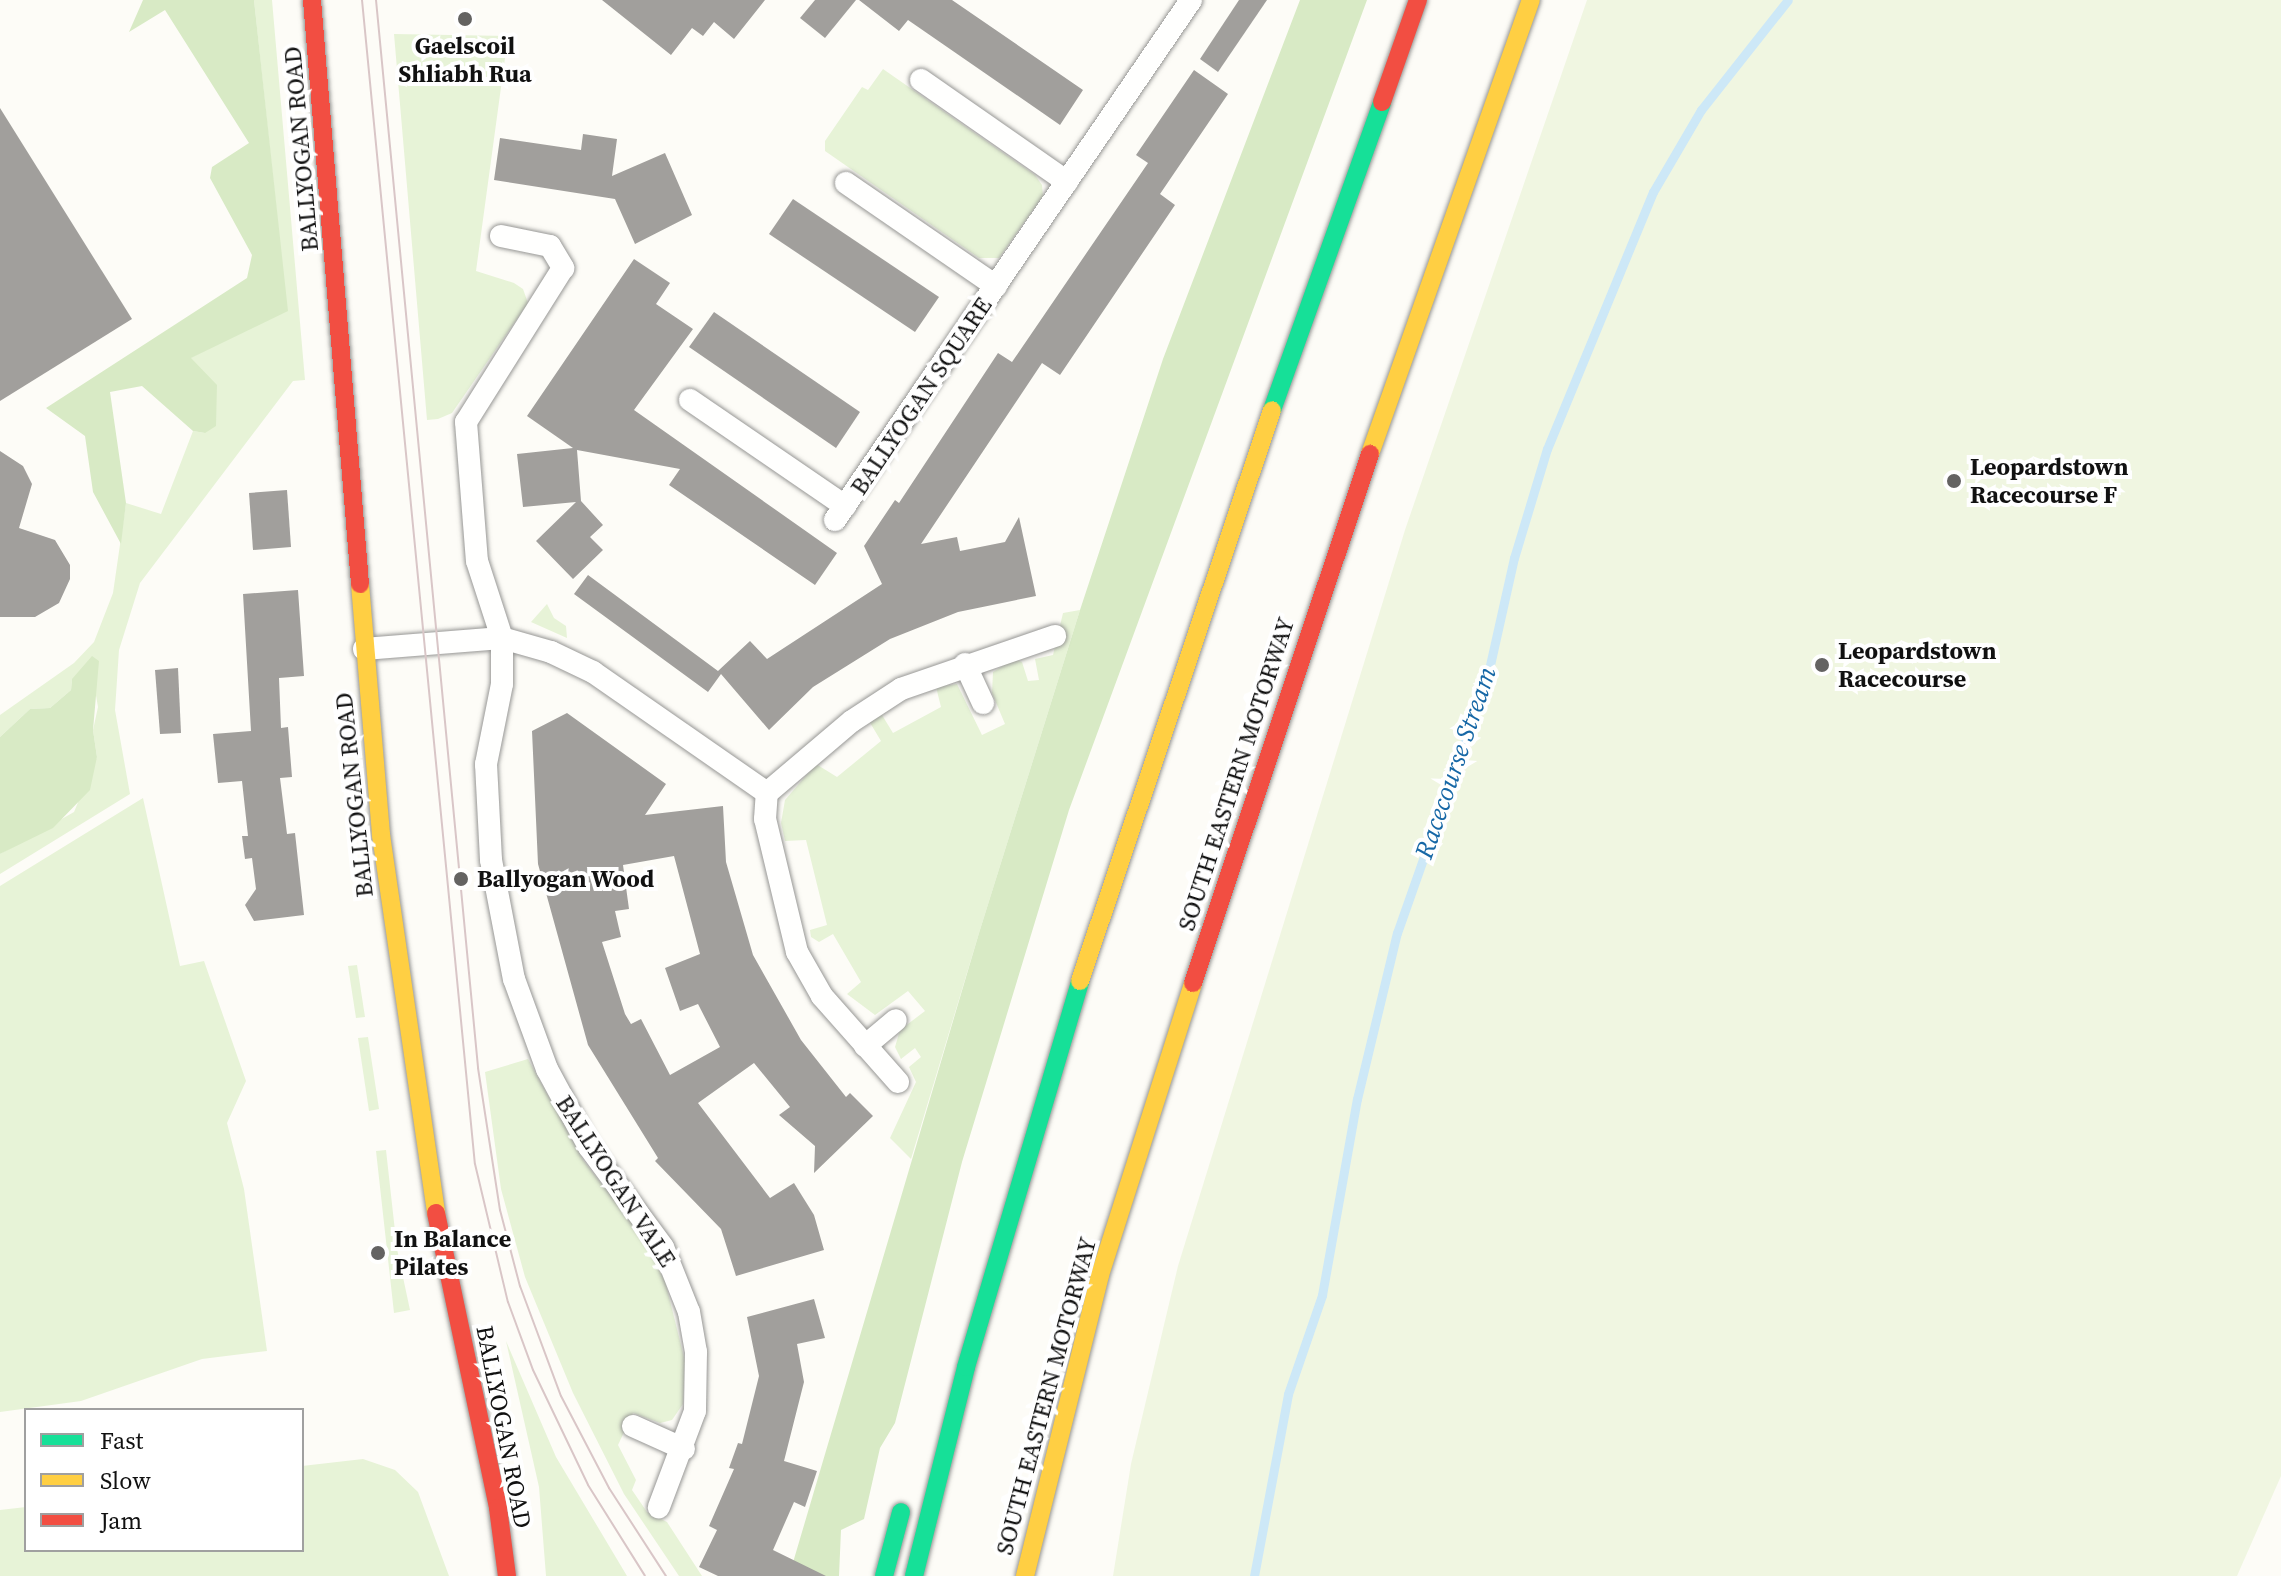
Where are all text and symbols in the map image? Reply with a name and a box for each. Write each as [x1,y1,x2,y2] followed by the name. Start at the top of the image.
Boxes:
[456,10,474,28] marker: Gaelscoil Shliabh Rua
[398,32,532,88] place label: Gaelscoil Shliabh Rua
[278,45,324,253] street label: BALLYOGAN ROAD
[844,292,998,500] street label: BALLYOGAN SQUARE
[1970,453,2128,509] place label: Leopardstown Racecourse F
[1945,472,1963,490] marker: Leopardstown Racecourse F
[1172,614,1300,934] street label: SOUTH EASTERN MOTORWAY
[1838,637,1996,693] place label: Leopardstown Racecourse
[1813,656,1831,674] marker: Leopardstown Racecourse
[1409,663,1503,863] water label: Racecourse Stream
[329,691,379,899] street label: BALLYOGAN ROAD
[477,865,655,893] place label: Ballyogan Wood
[452,870,470,888] marker: Ballyogan Wood
[550,1090,682,1272] street label: BALLYOGAN VALE
[394,1225,511,1281] place label: In Balance Pilates
[990,1234,1102,1558] street label: SOUTH EASTERN MOTORWAY
[369,1244,387,1262] marker: In Balance Pilates
[470,1323,538,1531] street label: BALLYOGAN ROAD
[24,1408,304,1552] legend
[100,1424,143,1457] text: Fast
[100,1464,151,1497] text: Slow
[100,1504,142,1537] text: Jam

